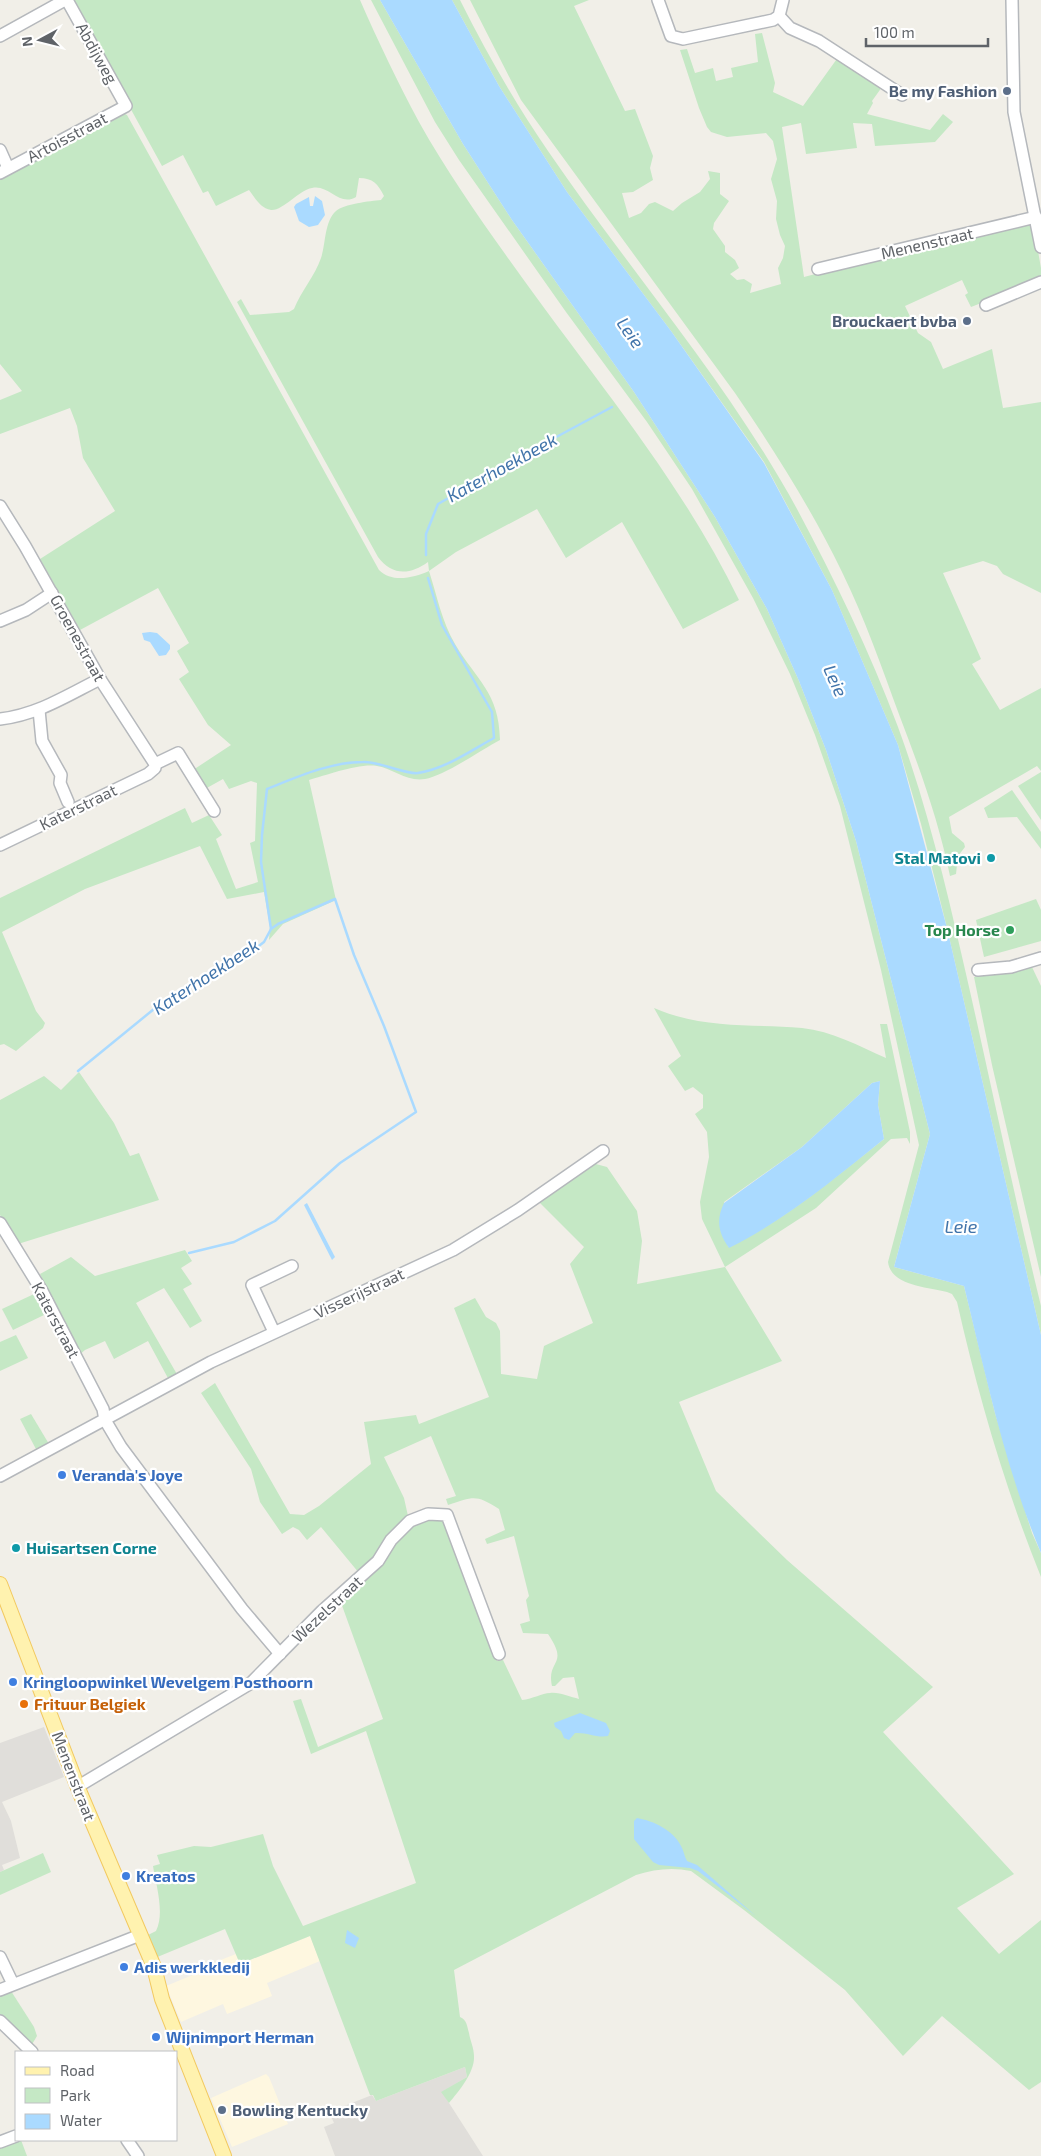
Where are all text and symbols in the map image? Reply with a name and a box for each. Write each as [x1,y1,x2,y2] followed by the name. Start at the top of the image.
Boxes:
[15,15,65,65] north arrow
[866,15,988,47] scale bar
[72,19,122,87] street label: Abdijweg
[874,23,915,41] text: 100 m
[18,36,36,48] text: N
[889,81,997,101] place label: Be my Fashion
[1001,85,1013,97] marker: Be my Fashion
[23,108,110,166] street label: Artoisstraat
[879,223,975,262] street label: Menenstraat
[832,311,957,330] place label: Brouckaert bvba
[612,313,649,352] water label: Leie
[961,315,973,327] marker: Brouckaert bvba
[442,428,561,507] water label: Katerhoekbeek
[47,591,110,684] street label: Groenestraat
[819,661,853,700] water label: Leie
[36,780,120,833] street label: Katerstraat
[895,848,981,867] place label: Stal Matovi
[985,852,997,864] marker: Stal Matovi
[925,920,1000,939] place label: Top Horse
[1004,924,1016,936] marker: Top Horse
[148,933,263,1019] water label: Katerhoekbeek
[945,1215,978,1237] water label: Leie
[311,1263,407,1323] street label: Visserijstraat
[28,1278,84,1361] street label: Katerstraat
[72,1465,183,1485] place label: Veranda's Joye
[56,1469,68,1481] marker: Veranda's Joye
[26,1538,157,1557] place label: Huisartsen Corne
[10,1542,22,1554] marker: Huisartsen Corne
[288,1571,366,1646] street label: Wezelstraat
[23,1672,313,1691] place label: Kringloopwinkel Wevelgem Posthoorn
[7,1676,19,1688] marker: Kringloopwinkel Wevelgem Posthoorn
[34,1694,146,1713] place label: Frituur Belgiek
[18,1698,30,1710] marker: Frituur Belgiek
[49,1728,100,1823] street label: Menenstraat
[136,1866,195,1885] place label: Kreatos
[120,1870,132,1882] marker: Kreatos
[134,1957,250,1976] place label: Adis werkkledij
[118,1961,130,1973] marker: Adis werkkledij
[166,2027,314,2046] place label: Wijnimport Herman
[150,2031,162,2043] marker: Wijnimport Herman
[15,2051,178,2141] legend
[60,2061,95,2079] text: Road
[60,2086,91,2104] text: Park
[232,2100,368,2120] place label: Bowling Kentucky
[216,2104,228,2116] marker: Bowling Kentucky
[60,2111,102,2129] text: Water

